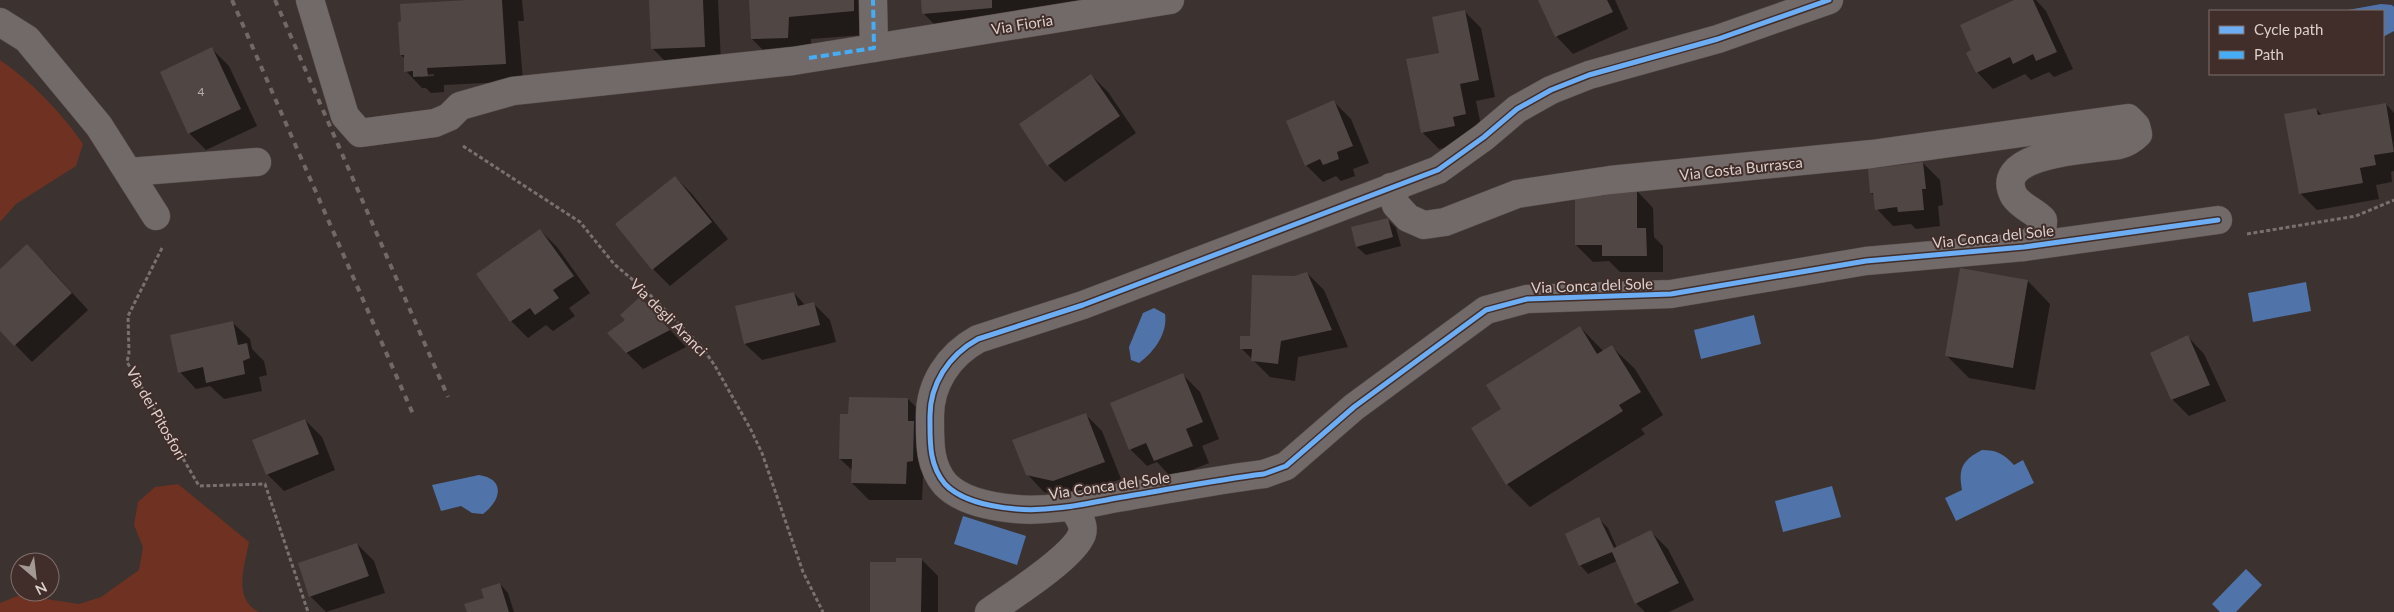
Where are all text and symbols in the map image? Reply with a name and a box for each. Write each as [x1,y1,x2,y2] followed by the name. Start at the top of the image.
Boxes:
[990,10,1054,38] street label: Via Fioria
[2209,10,2384,75] legend
[2254,20,2323,38] text: Cycle path
[2254,45,2284,63] text: Path
[198,84,205,99] house number: 4
[1678,153,1804,183] street label: Via Costa Burrasca
[1931,221,2055,251] street label: Via Conca del Sole
[1531,274,1653,296] street label: Via Conca del Sole
[627,275,711,359] street label: Via degli Aranci
[123,363,191,463] street label: Via dei Pitosfori
[1047,468,1171,502] street label: Via Conca del Sole
[10,552,60,602] north arrow
[33,579,50,599] text: N

